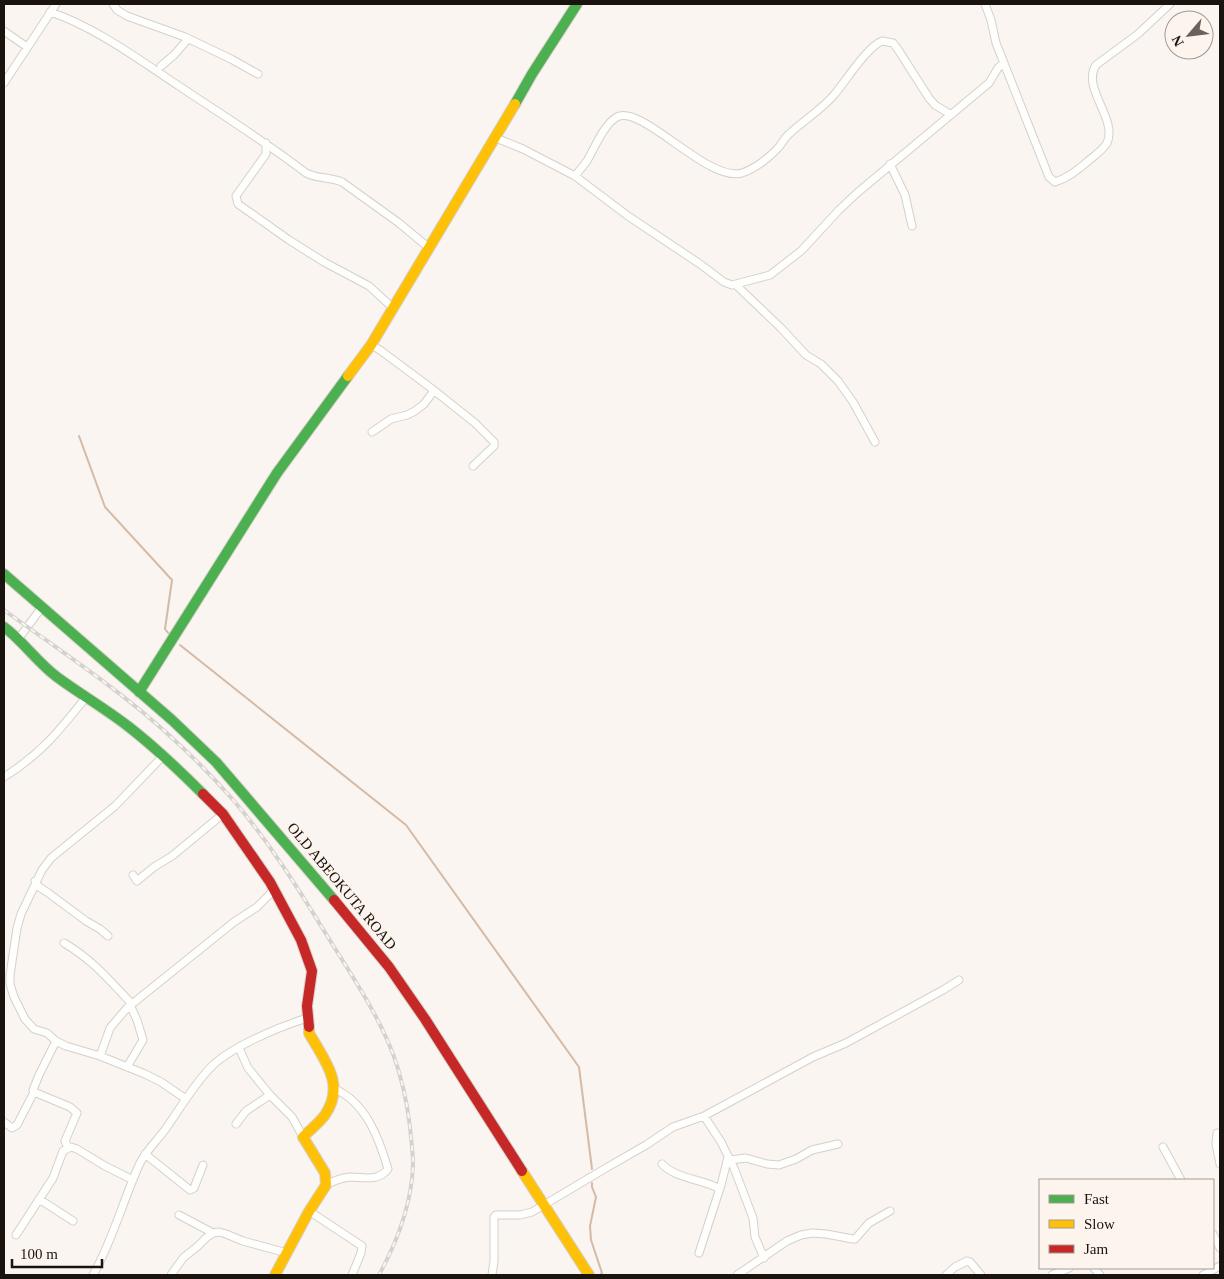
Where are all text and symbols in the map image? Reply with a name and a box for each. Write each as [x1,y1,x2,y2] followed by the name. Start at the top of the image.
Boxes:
[1164,10,1214,60] north arrow
[1169,33,1187,49] text: N
[284,819,400,953] street label: OLD ABEOKUTA ROAD
[1039,1179,1214,1269] legend
[1084,1191,1110,1207] text: Fast
[1084,1216,1115,1232] text: Slow
[12,1236,102,1268] scale bar
[1084,1241,1108,1257] text: Jam
[20,1246,58,1262] text: 100 m

